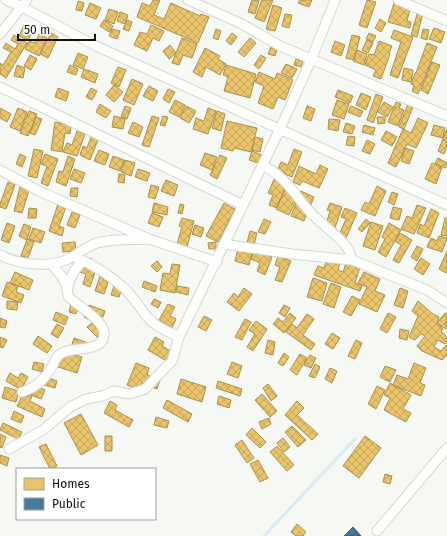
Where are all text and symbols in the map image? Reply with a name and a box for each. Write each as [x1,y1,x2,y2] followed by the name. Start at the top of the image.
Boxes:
[18,16,95,42] scale bar
[24,23,50,37] text: 50 m
[16,468,156,520] legend
[52,477,90,491] text: Homes
[52,497,86,511] text: Public

